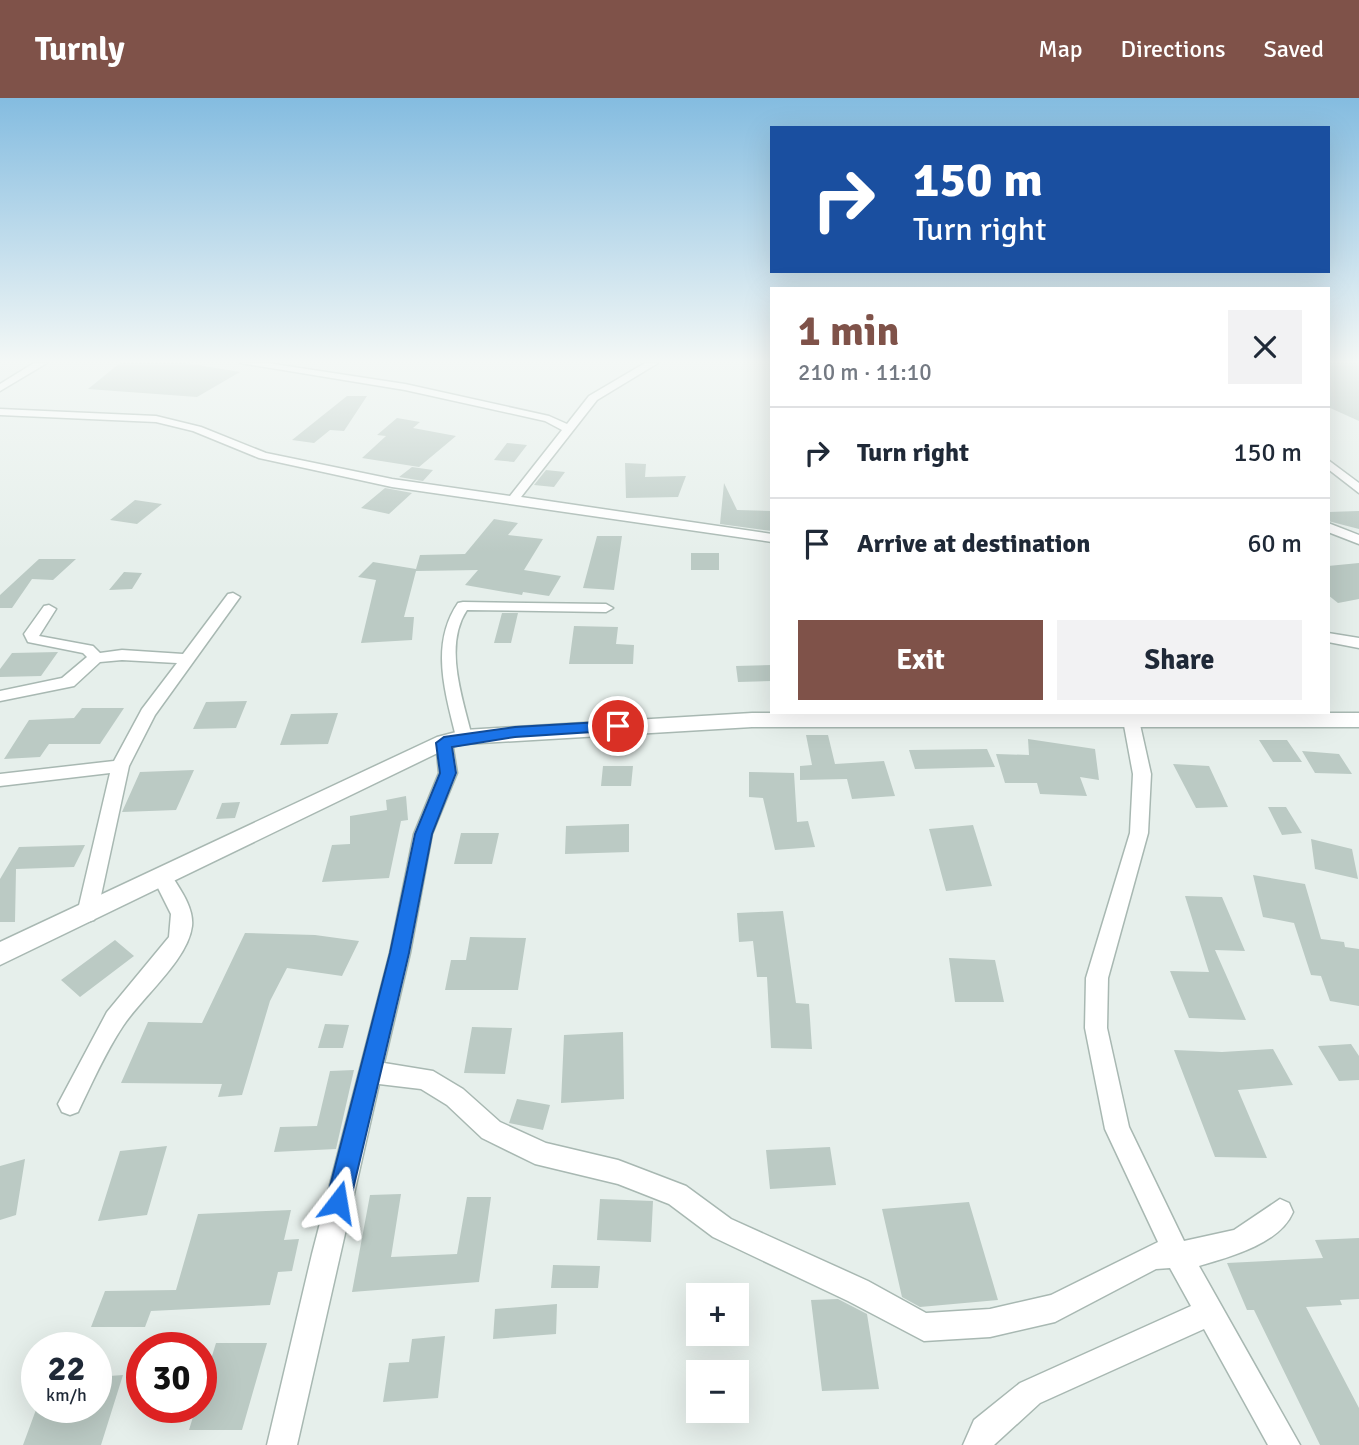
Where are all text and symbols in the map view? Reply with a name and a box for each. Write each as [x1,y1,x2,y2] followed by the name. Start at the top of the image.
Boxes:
[35,29,125,70] text: Turnly
[1038,34,1083,64] text: Map
[1121,34,1226,64] text: Directions
[1264,34,1324,64] text: Saved
[913,150,1043,210] text: 150 m
[798,154,889,245] icon: right
[913,210,1046,249] text: Turn right
[798,306,899,357] text: 1 min
[1228,310,1302,384] button: close
[798,358,932,387] text: 210 m · 11:10
[798,434,836,472] icon: right
[857,437,969,469] text: Turn right
[1233,437,1302,469] text: 150 m
[798,525,836,563] icon: arrive
[857,528,1090,560] text: Arrive at destination
[1247,528,1302,560] text: 60 m
[798,620,1043,700] button: Exit
[1057,620,1302,700] button: Share
[588,696,648,756] pin
[599,707,637,745] icon: arrive
[301,1165,375,1239] position arrow
[686,1283,749,1423] map controls
[686,1283,749,1346] button: +
[126,1332,217,1423] speed limit sign: 30
[48,1347,85,1390] text: 22
[686,1360,749,1423] button: −
[46,1384,87,1406] text: km/h

